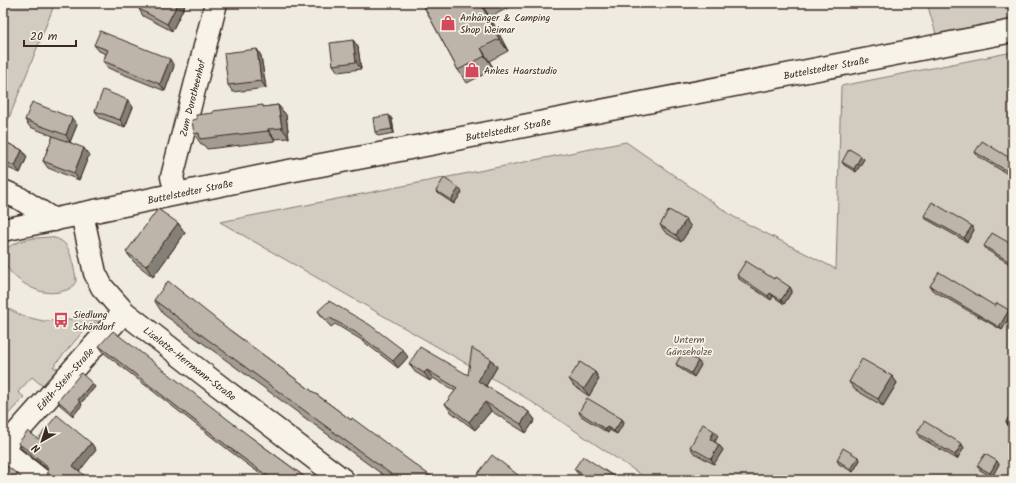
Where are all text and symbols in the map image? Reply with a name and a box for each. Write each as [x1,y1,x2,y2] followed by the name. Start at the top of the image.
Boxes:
[460,10,551,38] place label: Anhänger & Camping Shop Weimar
[439,14,457,32] shop icon: Anhänger & Camping Shop Weimar
[24,22,76,48] scale bar
[30,27,58,46] text: 20 m
[782,52,871,84] street label: Buttelstedter Straße
[176,57,211,139] street label: Zum Dorotheenhof
[463,61,481,79] shop icon: Ankes Haarstudio
[484,63,558,79] place label: Ankes Haarstudio
[464,114,553,146] street label: Buttelstedter Straße
[146,175,235,209] street label: Buttelstedter Straße
[73,307,116,335] place label: Siedlung Schöndorf
[52,311,70,329] bus stop icon: Siedlung Schöndorf
[140,323,240,406] street label: Liselotte-Herrmann-Straße
[666,332,713,360] park label: Unterm Gänseholze
[33,344,99,415] street label: Edith-Stein-Straße
[22,421,62,461] north arrow
[28,439,45,457] text: N

